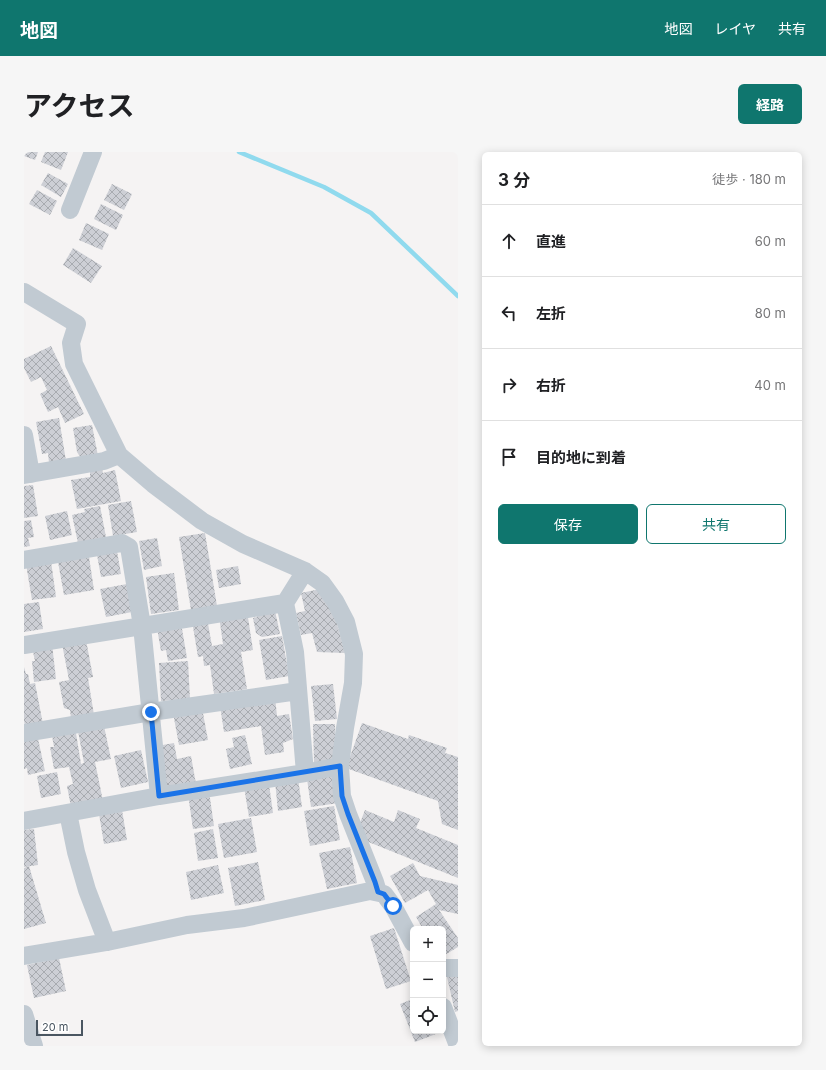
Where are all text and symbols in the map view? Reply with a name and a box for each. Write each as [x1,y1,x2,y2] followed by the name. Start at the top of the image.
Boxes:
[20,19,58,42] text: 地図
[664,20,692,37] text: 地図
[714,20,756,37] text: レイヤ
[778,20,806,37] text: 共有
[738,84,802,124] button: 経路
[24,89,135,123] text: アクセス
[498,170,530,190] text: 3 分
[712,171,786,187] text: 徒歩 · 180 m
[498,230,520,252] icon: ahead
[536,232,566,251] text: 直進
[755,233,786,249] text: 60 m
[498,302,520,324] icon: left
[536,304,566,323] text: 左折
[755,305,786,321] text: 80 m
[498,374,520,396] icon: right
[536,376,566,395] text: 右折
[754,377,786,393] text: 40 m
[498,446,520,468] icon: arrive
[536,448,626,467] text: 目的地に到着
[498,504,638,544] button: 保存
[646,504,786,544] button: 共有
[142,703,160,721] route end
[384,897,402,915] route start
[410,926,446,1034] map controls
[410,926,446,962] button: +
[410,962,446,998] button: −
[410,998,446,1034] button: locate
[36,1018,83,1037] scale bar
[42,1020,68,1034] text: 20 m

